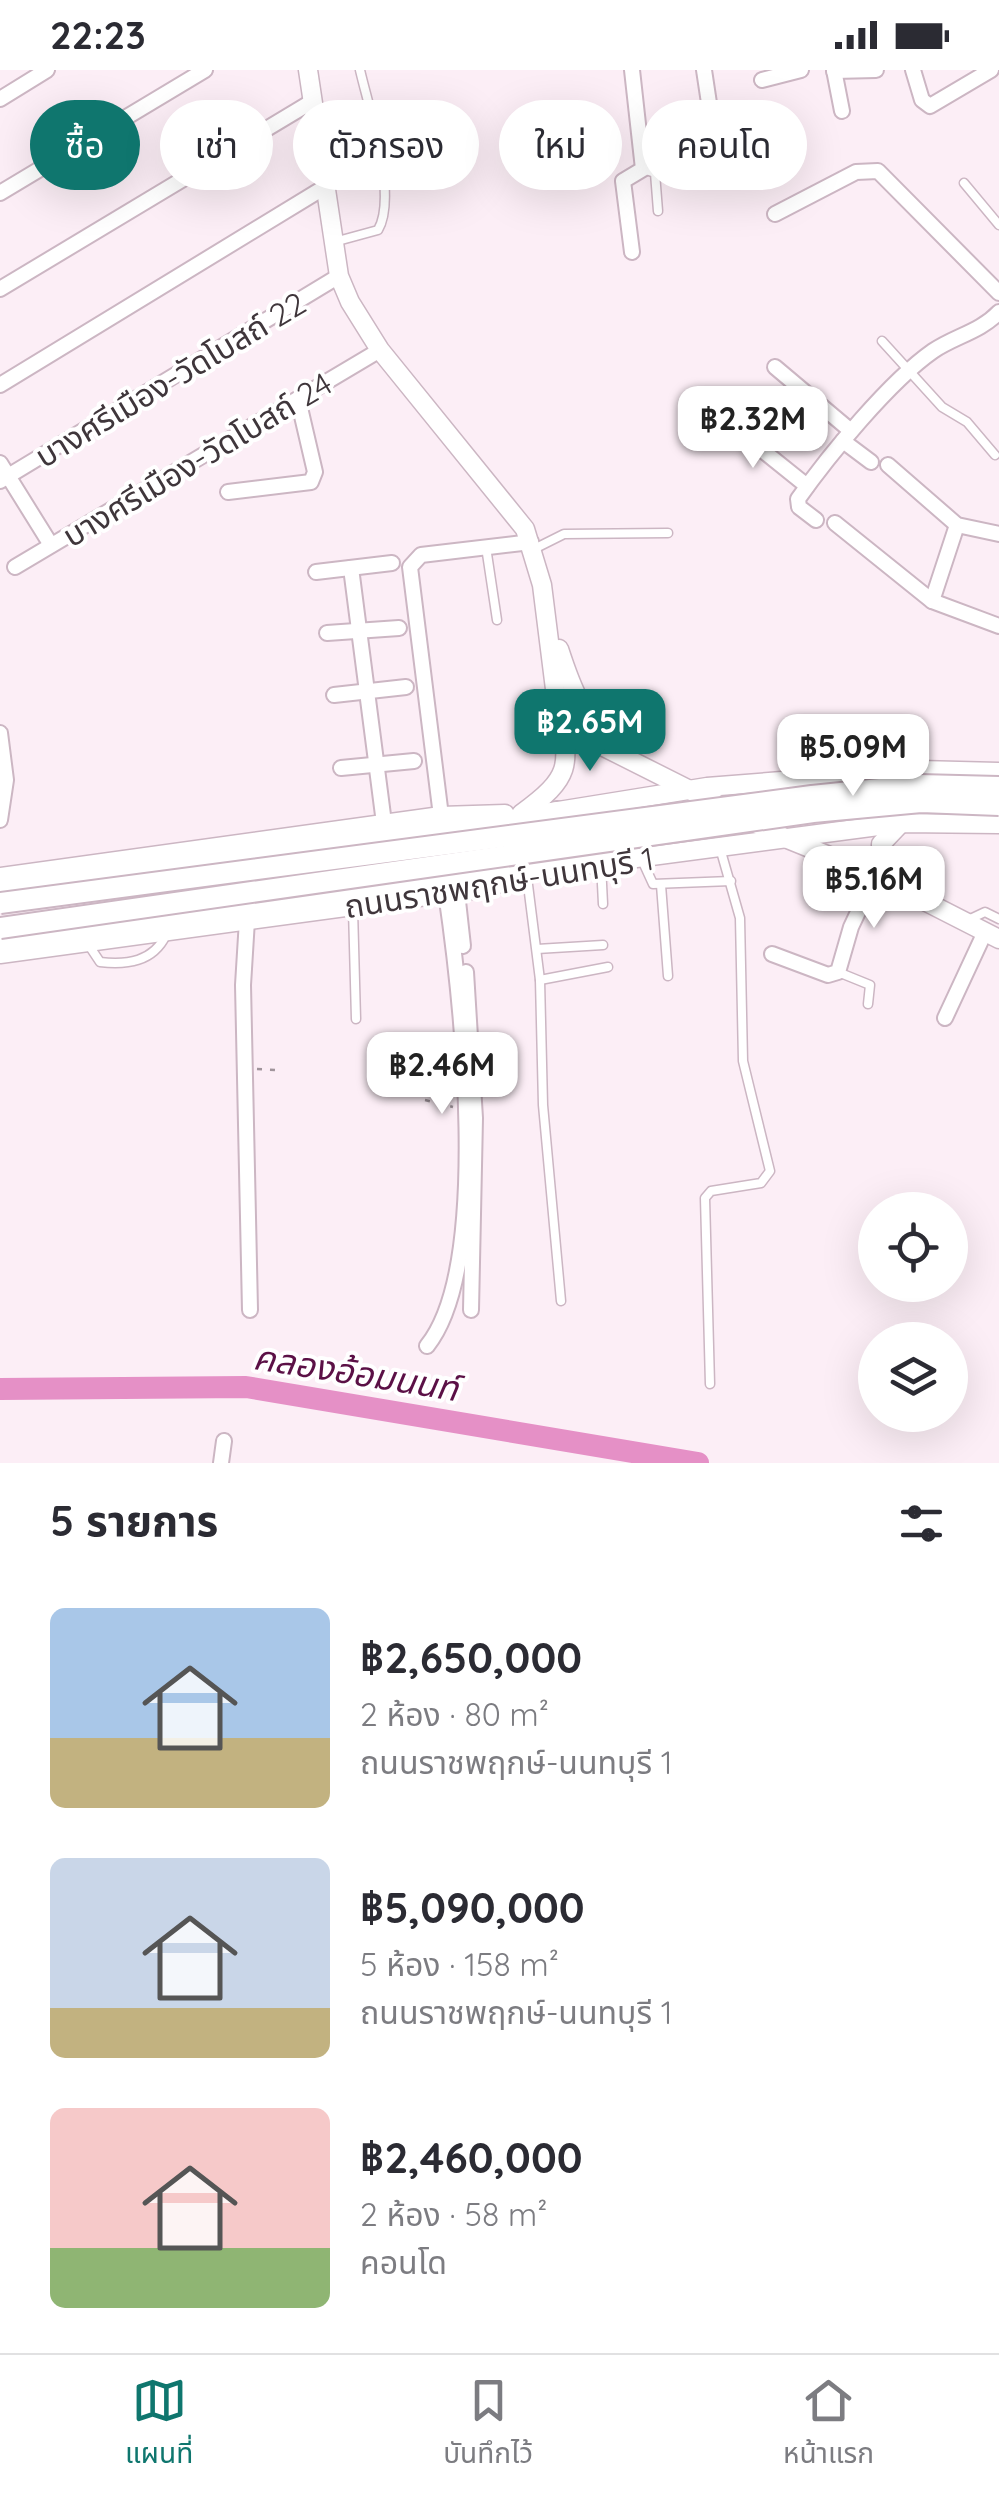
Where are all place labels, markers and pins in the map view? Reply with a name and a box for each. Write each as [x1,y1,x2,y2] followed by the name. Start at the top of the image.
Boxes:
[672,386,834,471] pin: ฿2.32M
[509,689,671,774] pin: ฿2.65M
[772,714,934,799] pin: ฿5.09M
[793,846,955,931] pin: ฿5.16M
[361,1032,523,1117] pin: ฿2.46M

